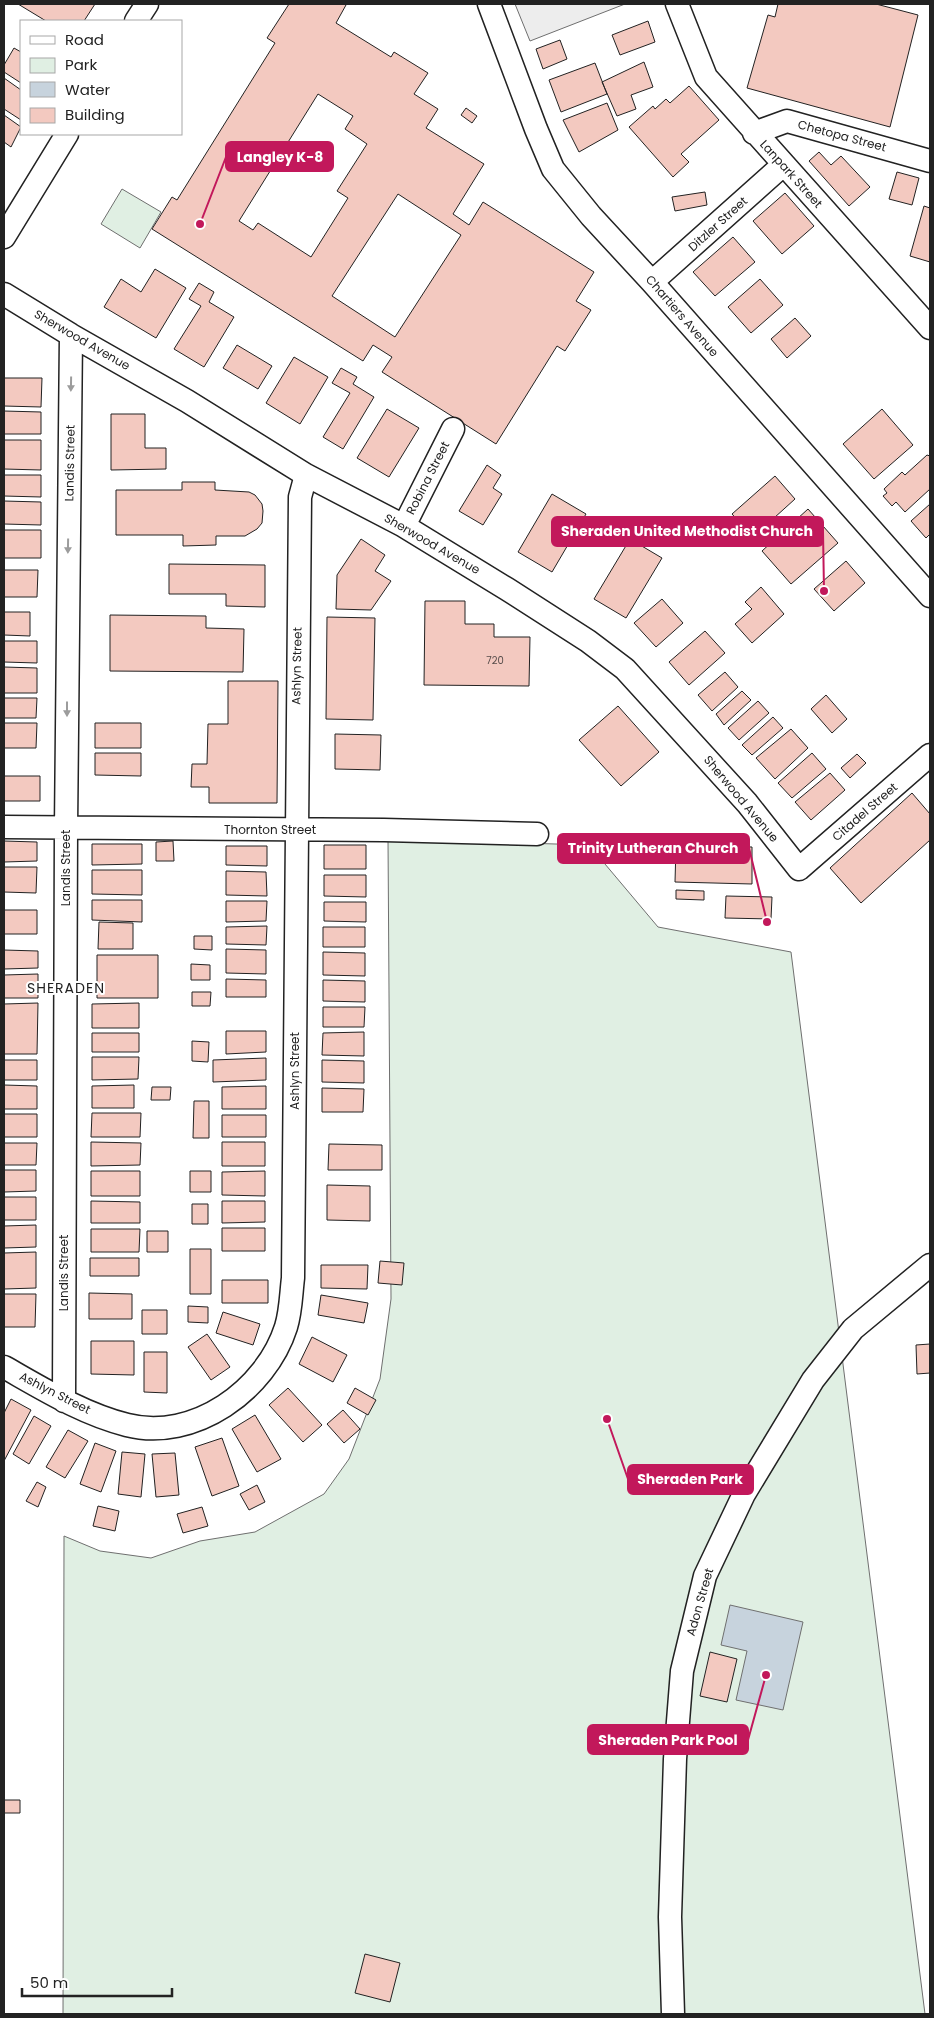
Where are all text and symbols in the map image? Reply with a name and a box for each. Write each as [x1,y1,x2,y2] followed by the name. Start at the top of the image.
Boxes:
[20,20,182,135] legend
[65,29,104,50] text: Road
[65,54,97,75] text: Park
[65,79,111,100] text: Water
[65,104,125,125] text: Building
[796,116,888,156] street label: Chetopa Street
[756,136,827,211] street label: Lanpark Street
[226,142,333,171] callout: Langley K-8
[237,147,323,167] text: Langley K-8
[684,192,751,255] street label: Ditzler Street
[642,271,723,360] street label: Chartiers Avenue
[31,305,133,374] street label: Sherwood Avenue
[67,376,75,392] one-way arrow
[60,425,79,501] street label: Landis Street
[402,438,453,517] street label: Robina Street
[381,509,483,578] street label: Sherwood Avenue
[552,517,823,546] callout: Sheraden United Methodist Church
[561,521,813,541] text: Sheraden United Methodist Church
[64,539,72,555] one-way arrow
[287,627,306,705] street label: Ashlyn Street
[486,653,504,668] house number: 720
[63,701,71,717] one-way arrow
[700,752,783,846] street label: Sherwood Avenue
[828,778,901,845] street label: Citadel Street
[224,821,316,838] street label: Thornton Street
[57,830,74,906] street label: Landis Street
[558,834,749,863] callout: Trinity Lutheran Church
[568,838,738,858] text: Trinity Lutheran Church
[27,978,105,998] district label: SHERADEN
[286,1032,303,1110] street label: Ashlyn Street
[55,1235,72,1311] street label: Landis Street
[17,1367,94,1418] street label: Ashlyn Street
[628,1465,753,1494] callout: Sheraden Park
[637,1469,743,1489] text: Sheraden Park
[682,1566,717,1638] street label: Adon Street
[588,1725,748,1754] callout: Sheraden Park Pool
[598,1730,738,1750] text: Sheraden Park Pool
[22,1966,172,1998] scale bar
[30,1972,68,1993] text: 50 m

